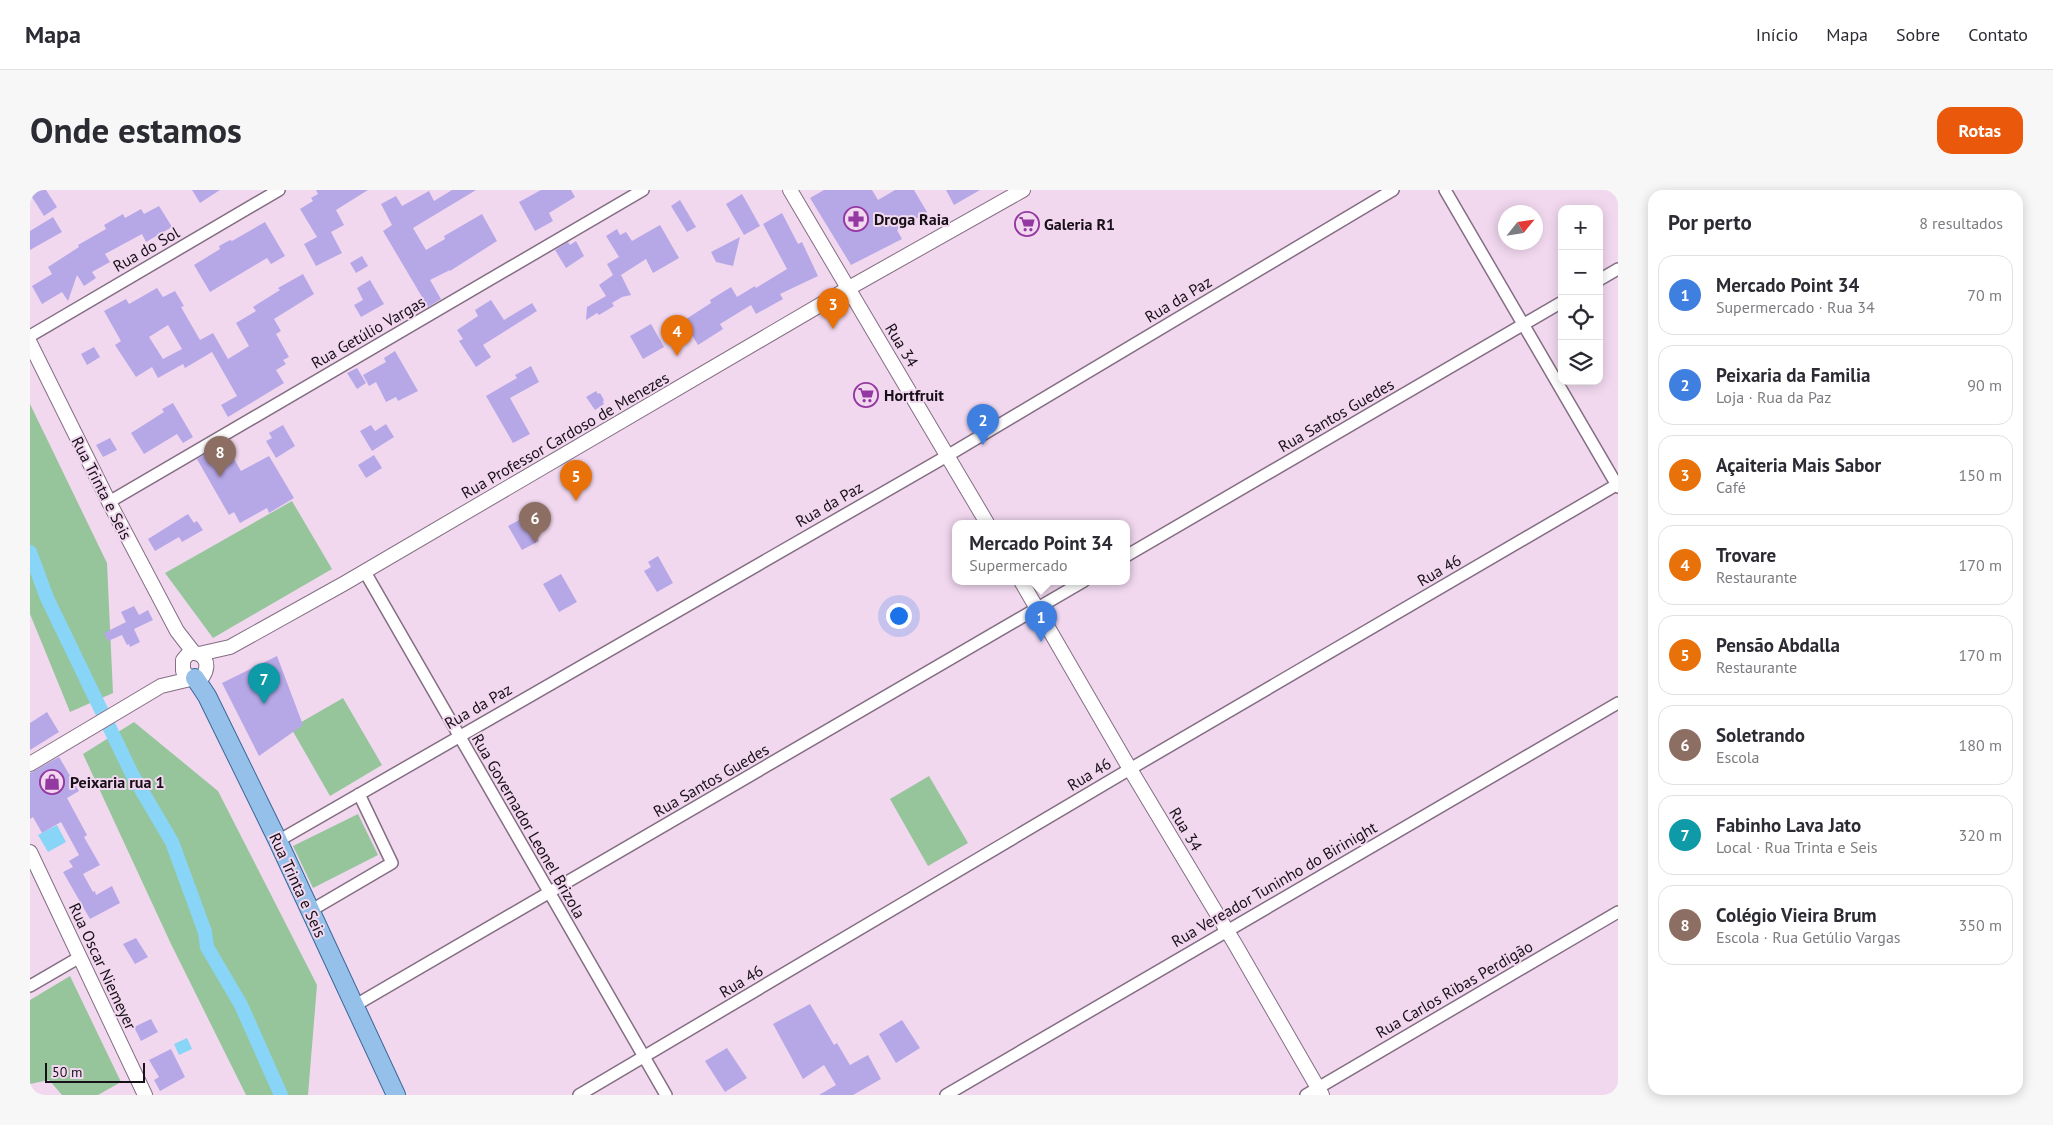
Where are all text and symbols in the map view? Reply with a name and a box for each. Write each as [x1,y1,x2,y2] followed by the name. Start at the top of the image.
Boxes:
[25,19,81,50] text: Mapa
[1756,23,1798,46] text: Início
[1826,23,1868,46] text: Mapa
[1896,23,1940,46] text: Sobre
[1968,23,2028,46] text: Contato
[30,107,242,153] text: Onde estamos
[1937,107,2023,154] button: Rotas
[1498,205,1543,250] north arrow
[1558,205,1603,385] map controls
[1558,205,1603,250] button: +
[843,206,869,232] pharmacy icon: Droga Raia
[874,209,949,229] place label: Droga Raia
[1668,209,1752,236] text: Por perto
[1014,211,1040,237] supermarket icon: Galeria R1
[1919,213,2003,233] text: 8 resultados
[1044,214,1115,234] place label: Galeria R1
[109,222,183,276] street label: Rua do Sol
[1558,250,1603,295] button: −
[1141,271,1215,327] street label: Rua da Paz
[1716,273,1859,297] text: Mercado Point 34
[1680,285,1690,305] text: 1
[1967,285,2002,305] text: 70 m
[817,288,849,329] pin: 3
[307,291,429,373] street label: Rua Getúlio Vargas
[1558,295,1603,340] button: locate
[1716,297,1875,317] text: Supermercado · Rua 34
[661,315,693,356] pin: 4
[881,319,923,371] street label: Rua 34
[1558,340,1603,385] button: layers
[1716,363,1870,387] text: Peixaria da Familia
[458,367,673,503] street label: Rua Professor Cardoso de Menezes
[1275,374,1398,456] street label: Rua Santos Guedes
[1680,375,1690,395] text: 2
[1967,375,2002,395] text: 90 m
[853,382,879,408] supermarket icon: Hortfruit
[884,385,944,405] place label: Hortfruit
[1716,387,1831,407] text: Loja · Rua da Paz
[967,404,999,445] pin: 2
[67,433,137,543] street label: Rua Trinta e Seis
[204,436,236,477] pin: 8
[1716,453,1881,477] text: Açaiteria Mais Sabor
[560,460,592,501] pin: 5
[1680,465,1690,485] text: 3
[1959,465,2002,485] text: 150 m
[792,477,866,531] street label: Rua da Paz
[1716,477,1746,497] text: Café
[519,502,551,543] pin: 6
[952,520,1130,585] popup
[969,531,1113,555] text: Mercado Point 34
[1716,543,1776,567] text: Trovare
[1413,549,1465,591] street label: Rua 46
[969,555,1068,575] text: Supermercado
[1680,555,1690,575] text: 4
[1959,555,2002,575] text: 170 m
[1716,567,1797,587] text: Restaurante
[1025,601,1057,642] pin: 1
[886,603,912,629] your location
[1716,633,1840,657] text: Pensão Abdalla
[1680,645,1690,665] text: 5
[1959,645,2002,665] text: 170 m
[1716,657,1797,677] text: Restaurante
[248,663,280,704] pin: 7
[441,679,515,733] street label: Rua da Paz
[1716,723,1805,747] text: Soletrando
[468,730,590,922] street label: Rua Governador Leonel Brizola
[1680,735,1690,755] text: 6
[1959,735,2002,755] text: 180 m
[650,739,773,821] street label: Rua Santos Guedes
[1716,747,1759,767] text: Escola
[1063,753,1115,795] street label: Rua 46
[39,769,65,795] shop icon: Peixaria rua 1
[70,772,165,792] place label: Peixaria rua 1
[1165,803,1207,855] street label: Rua 34
[1716,813,1861,837] text: Fabinho Lava Jato
[1168,817,1381,951] street label: Rua Vereador Tuninho do Birinight
[1680,825,1690,845] text: 7
[1959,825,2002,845] text: 320 m
[265,830,331,941] street label: Rua Trinta e Seis
[1716,837,1878,857] text: Local · Rua Trinta e Seis
[65,899,141,1033] street label: Rua Oscar Niemeyer
[1716,903,1877,927] text: Colégio Vieira Brum
[1680,915,1690,935] text: 8
[1959,915,2002,935] text: 350 m
[1716,927,1901,947] text: Escola · Rua Getúlio Vargas
[1372,936,1536,1042] street label: Rua Carlos Ribas Perdigão
[715,960,767,1002] street label: Rua 46
[45,1060,145,1083] scale bar
[52,1063,82,1081] text: 50 m

